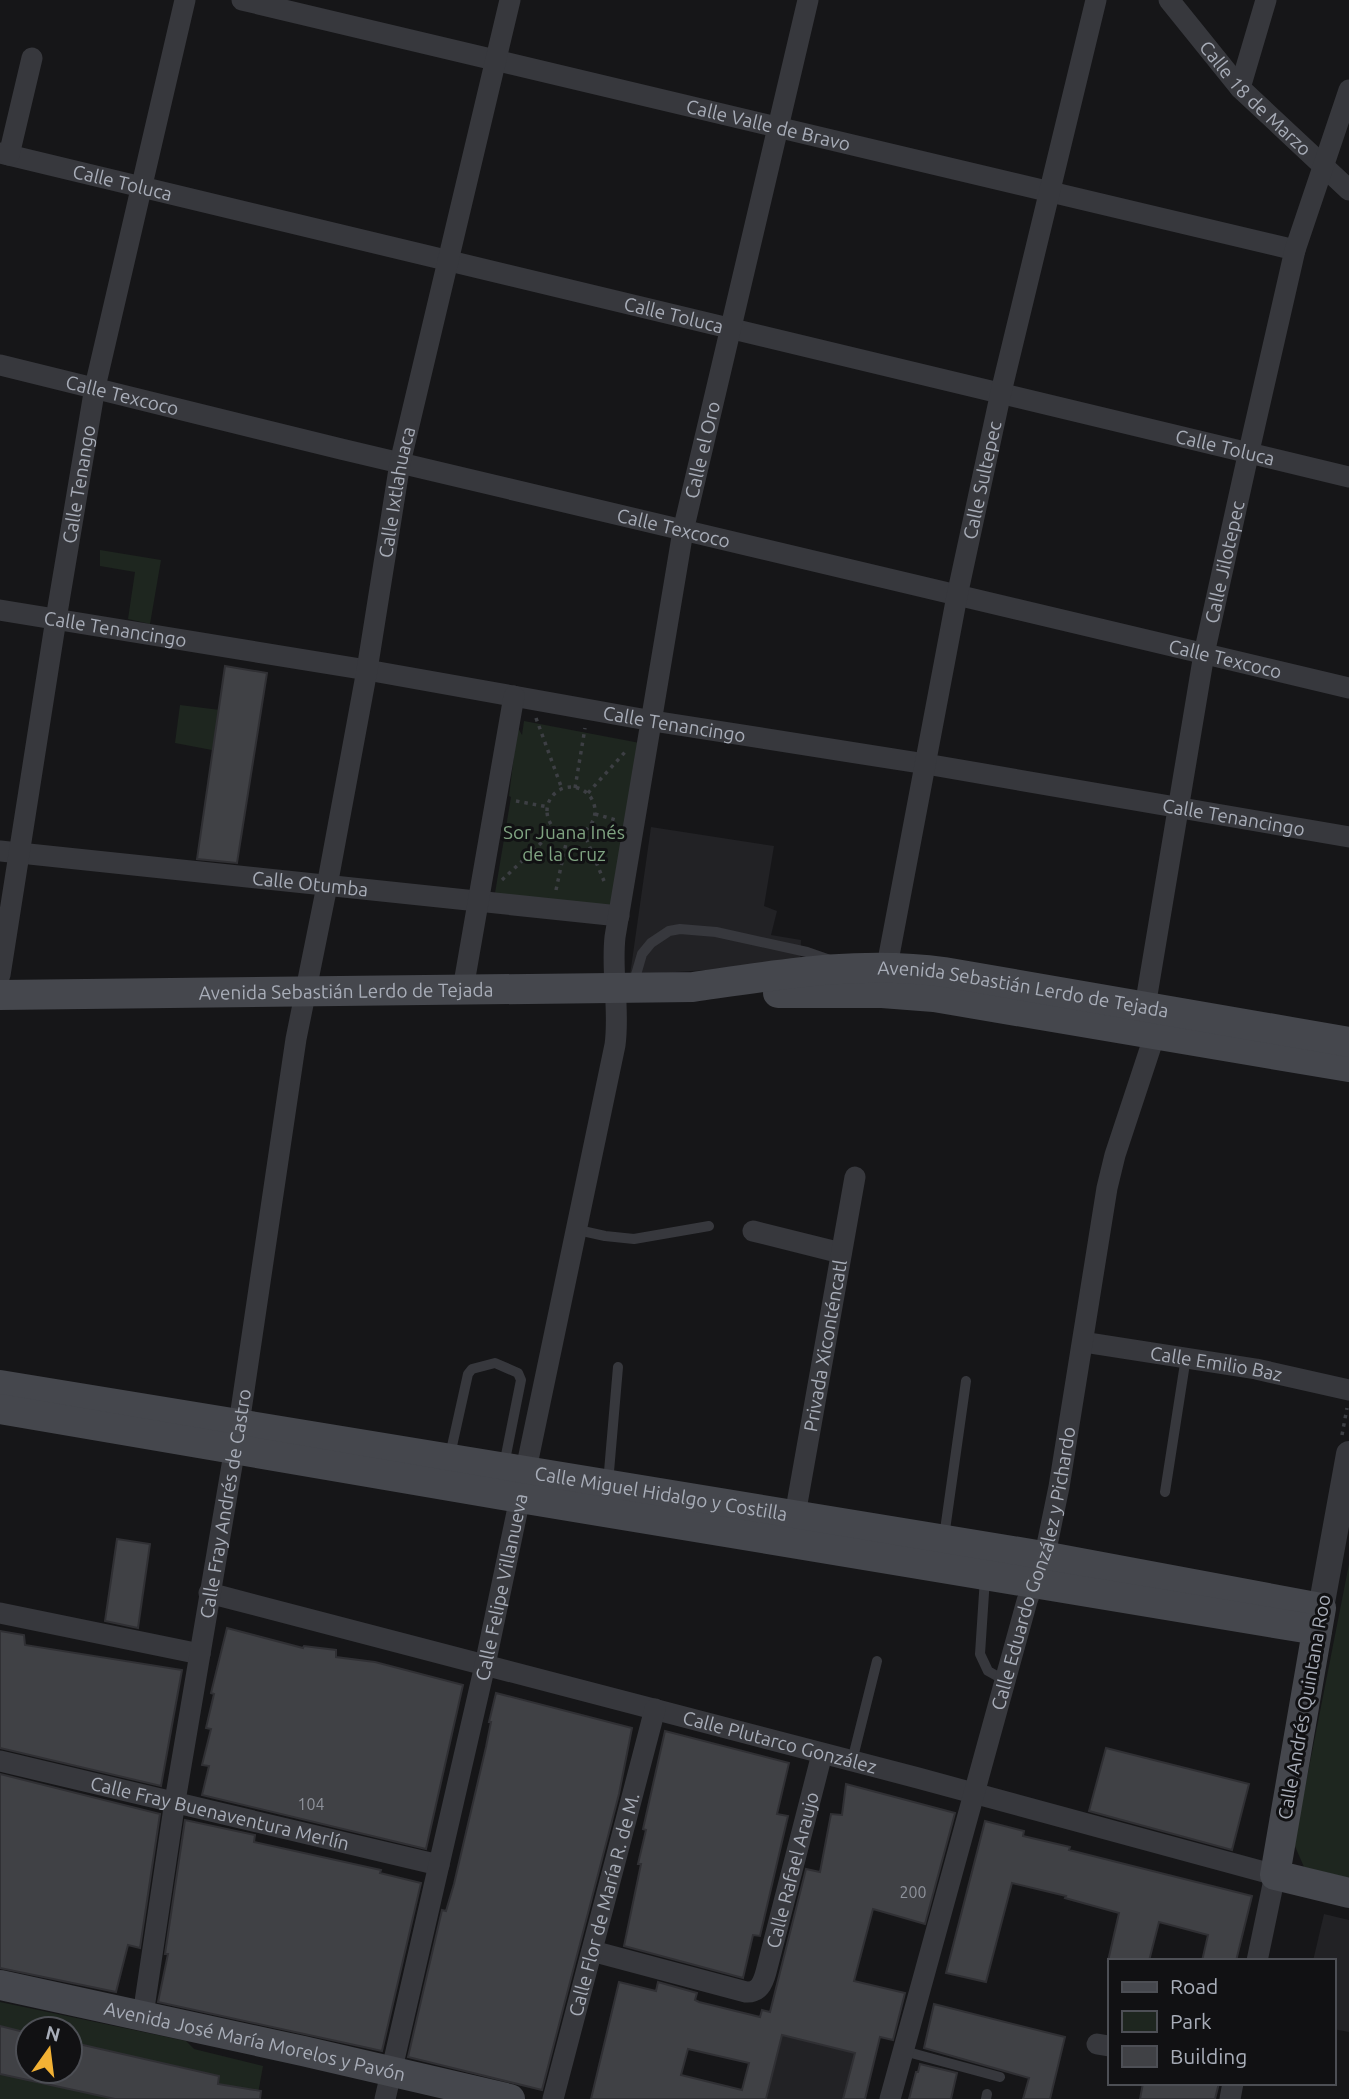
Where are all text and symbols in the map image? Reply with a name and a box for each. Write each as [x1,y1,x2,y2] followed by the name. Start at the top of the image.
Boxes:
[1195,36,1316,160] street label: Calle 18 de Marzo
[684,95,853,155] street label: Calle Valle de Bravo
[71,160,174,205] street label: Calle Toluca
[622,292,726,337] street label: Calle Toluca
[64,371,181,420] street label: Calle Texcoco
[680,399,724,501] street label: Calle el Oro
[959,419,1005,541] street label: Calle Sultepec
[58,423,99,545] street label: Calle Tenango
[374,424,419,559] street label: Calle Ixtlahuaca
[1173,425,1277,470] street label: Calle Toluca
[1200,499,1249,625] street label: Calle Jilotepec
[615,504,732,552] street label: Calle Texcoco
[42,606,188,651] street label: Calle Tenancingo
[1166,635,1284,683] street label: Calle Texcoco
[601,701,747,746] street label: Calle Tenancingo
[1161,794,1307,840] street label: Calle Tenancingo
[503,821,625,865] park label: Sor Juana Inés de la Cruz
[251,867,369,901] street label: Calle Otumba
[877,957,1170,1022] street label: Avenida Sebastián Lerdo de Tejada
[198,978,493,1004] street label: Avenida Sebastián Lerdo de Tejada
[799,1258,851,1433] street label: Privada Xiconténcatl
[1149,1342,1285,1386] street label: Calle Emilio Baz
[195,1387,255,1620] street label: Calle Fray Andrés de Castro
[986,1425,1080,1713] street label: Calle Eduardo González y Pichardo
[533,1462,789,1525] street label: Calle Miguel Hidalgo y Costilla
[471,1491,532,1683] street label: Calle Felipe Villanueva
[1273,1593,1335,1821] street label: Calle Andrés Quintana Roo
[681,1706,879,1778] street label: Calle Plutarco González
[88,1772,352,1854] street label: Calle Fray Buenaventura Merlín
[762,1789,823,1950] street label: Calle Rafael Araujo
[564,1790,644,2019] street label: Calle Flor de María R. de M.
[297,1795,325,1813] house number: 104
[899,1883,927,1901] house number: 200
[1108,1959,1335,2085] legend
[1170,1974,1218,1998] text: Road
[102,1997,408,2085] street label: Avenida José María Morelos y Pavón
[1170,2009,1212,2033] text: Park
[14,2015,84,2085] north arrow
[44,2021,63,2046] text: N
[1170,2044,1247,2068] text: Building

